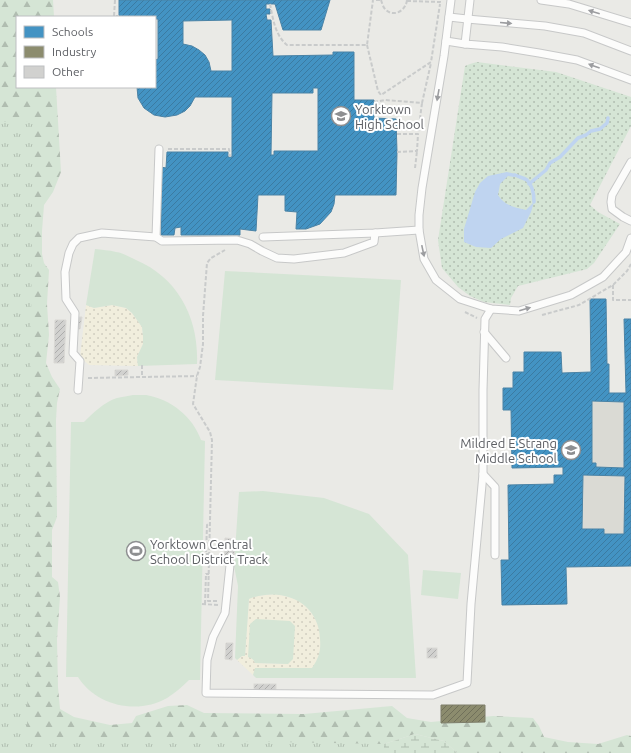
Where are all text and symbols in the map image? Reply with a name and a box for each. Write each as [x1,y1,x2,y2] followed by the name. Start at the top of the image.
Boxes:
[587,9,599,15] one-way arrow
[16,16,156,88] legend
[500,19,512,26] one-way arrow
[52,25,93,38] text: Schools
[52,45,97,58] text: Industry
[588,63,600,69] one-way arrow
[52,65,85,78] text: Other
[435,89,441,101] one-way arrow
[355,102,425,131] place label: Yorktown High School
[330,105,352,127] school or university icon: Yorktown High School
[420,245,426,257] one-way arrow
[520,306,532,312] one-way arrow
[460,436,558,465] place label: Mildred E Strang Middle School
[560,439,582,461] school or university icon: Mildred E Strang Middle School
[150,537,269,566] place label: Yorktown Central School District Track
[125,540,147,562] sports icon: Yorktown Central School District Track

